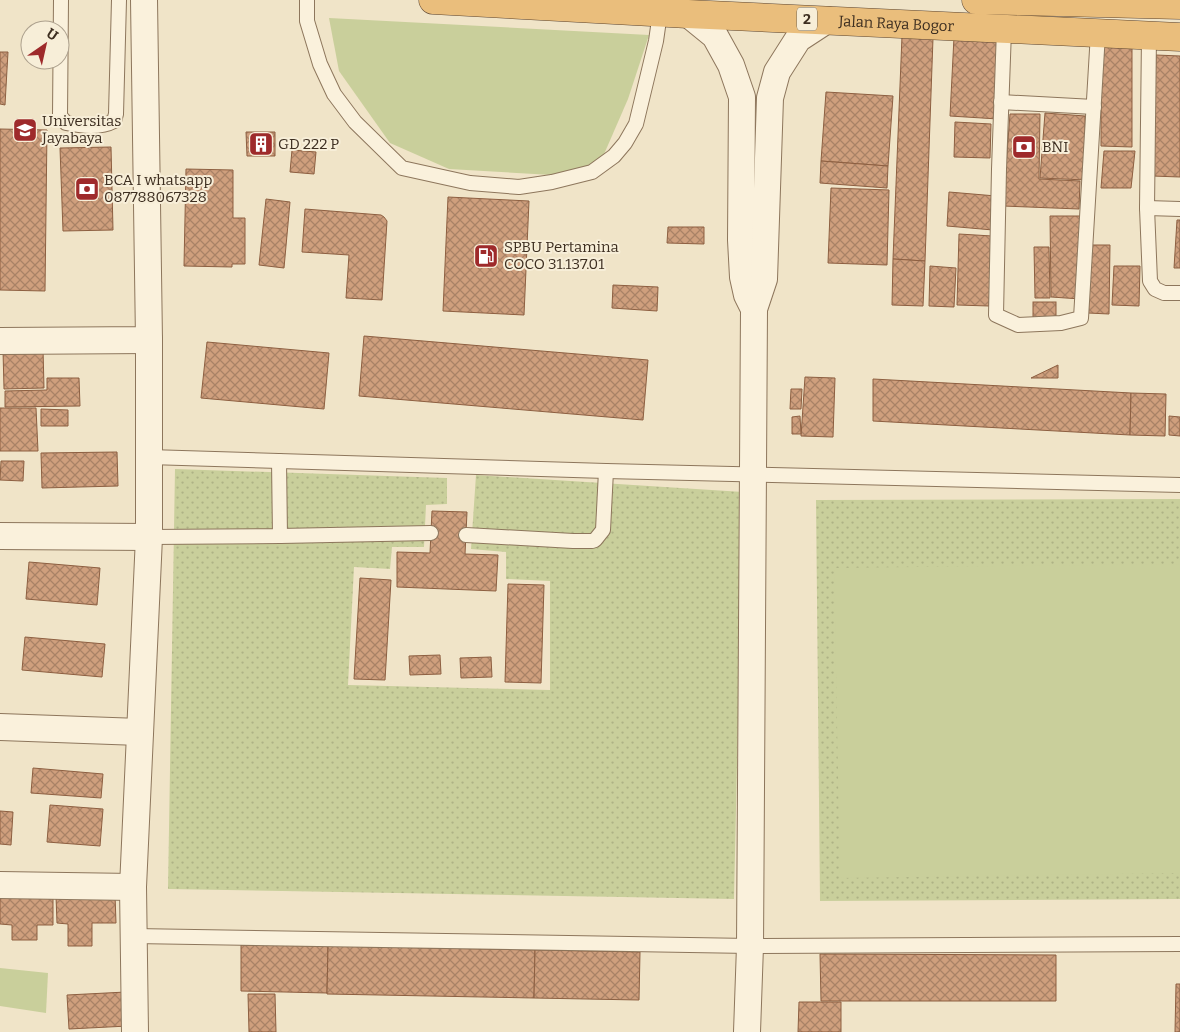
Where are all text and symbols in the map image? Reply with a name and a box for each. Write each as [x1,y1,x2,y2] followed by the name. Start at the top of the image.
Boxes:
[797,8,817,30] road number: 2
[837,12,955,35] street label: Jalan Raya Bogor
[20,20,70,70] north arrow
[43,25,62,45] text: U
[41,112,121,147] place label: Universitas Jayabaya
[12,117,38,143] school or university icon: Universitas Jayabaya
[248,131,274,157] building icon: GD 222 P
[1011,134,1037,160] bank icon: BNI
[278,135,339,153] place label: GD 222 P
[1042,138,1068,156] place label: BNI
[104,171,212,206] place label: BCA I whatsapp 087788067328
[74,176,100,202] bank icon: BCA I whatsapp 087788067328
[504,238,619,273] place label: SPBU Pertamina COCO 31.137.01
[473,243,499,269] fuel station icon: SPBU Pertamina COCO 31.137.01

